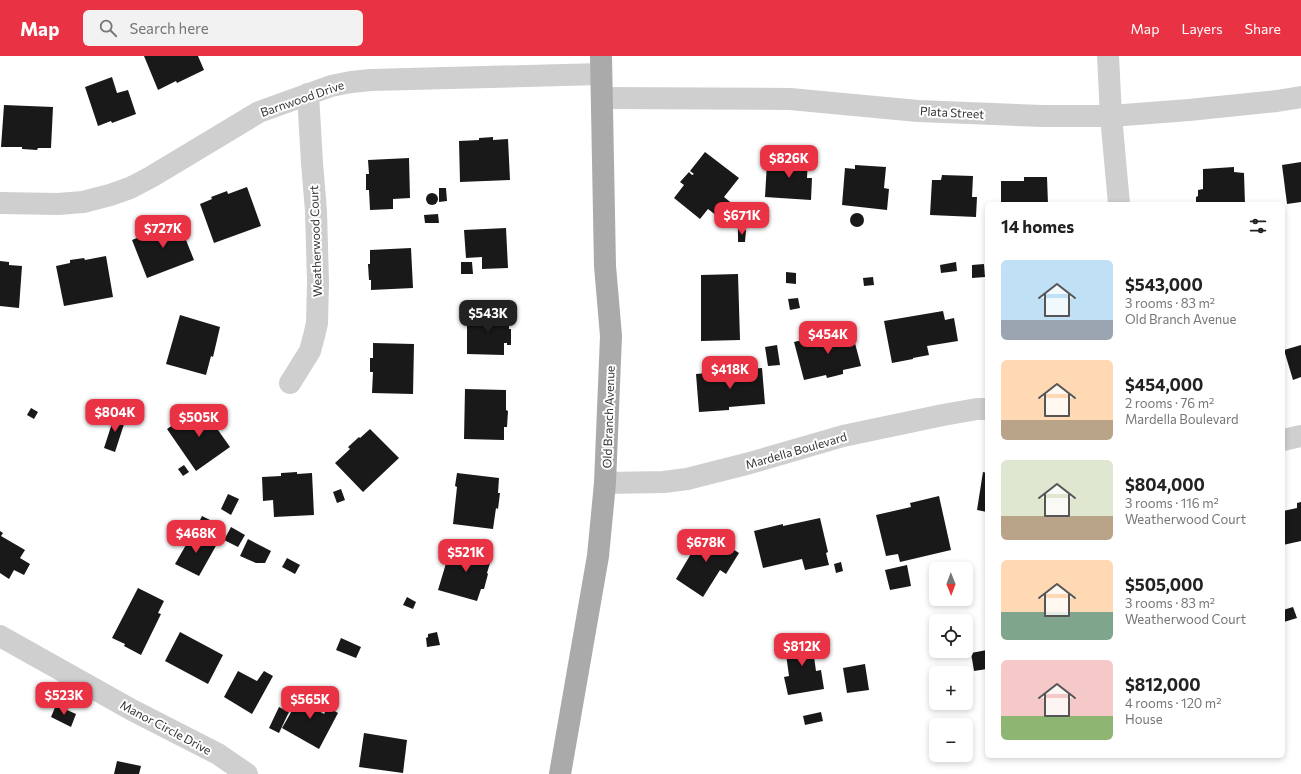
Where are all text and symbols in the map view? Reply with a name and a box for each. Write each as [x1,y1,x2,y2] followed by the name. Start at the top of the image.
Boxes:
[83,10,363,46] search box
[20,17,59,40] text: Map
[97,17,119,39] icon: search
[129,19,209,37] text: Search here
[1131,20,1159,37] text: Map
[1181,20,1223,37] text: Layers
[1245,20,1281,37] text: Share
[258,77,346,119] street label: Barnwood Drive
[920,103,985,121] street label: Plata Street
[761,145,817,179] pin: $826K
[769,150,809,166] text: $826K
[306,185,324,297] street label: Weatherwood Court
[714,202,770,236] pin: $671K
[723,207,761,223] text: $671K
[135,215,191,249] pin: $727K
[1247,215,1269,237] icon: filters
[1001,216,1074,237] text: 14 homes
[144,220,182,236] text: $727K
[1125,274,1203,295] text: $543,000
[1033,276,1081,324] icon: home
[1125,295,1215,311] text: 3 rooms · 83 m²
[460,300,516,334] pin: $543K
[468,305,508,321] text: $543K
[1125,311,1236,327] text: Old Branch Avenue
[800,321,856,355] pin: $454K
[808,326,848,342] text: $454K
[702,356,758,390] pin: $418K
[711,361,749,377] text: $418K
[599,365,617,469] street label: Old Branch Avenue
[1125,374,1203,395] text: $454,000
[1033,376,1081,424] icon: home
[1125,395,1214,411] text: 2 rooms · 76 m²
[87,399,143,433] pin: $804K
[94,404,136,420] text: $804K
[171,404,227,438] pin: $505K
[179,409,219,425] text: $505K
[1125,411,1239,427] text: Mardella Boulevard
[744,429,848,471] street label: Mardella Boulevard
[1125,474,1205,495] text: $804,000
[1033,476,1081,524] icon: home
[1125,495,1219,511] text: 3 rooms · 116 m²
[1125,511,1246,527] text: Weatherwood Court
[168,520,224,554] pin: $468K
[176,525,216,541] text: $468K
[678,529,734,563] pin: $678K
[686,534,726,550] text: $678K
[438,539,494,573] pin: $521K
[447,544,485,560] text: $521K
[929,562,973,606] north arrow
[929,562,973,762] map controls
[1125,574,1204,595] text: $505,000
[1033,576,1081,624] icon: home
[1125,595,1215,611] text: 3 rooms · 83 m²
[1125,611,1246,627] text: Weatherwood Court
[929,614,973,658] button: locate
[774,633,830,667] pin: $812K
[783,638,821,654] text: $812K
[929,666,973,710] button: +
[1125,674,1201,695] text: $812,000
[1033,676,1081,724] icon: home
[36,682,92,716] pin: $523K
[282,686,338,720] pin: $565K
[44,687,84,703] text: $523K
[290,691,330,707] text: $565K
[1125,695,1221,711] text: 4 rooms · 120 m²
[118,697,214,757] street label: Manor Circle Drive
[1125,711,1163,727] text: House
[929,718,973,762] button: −

